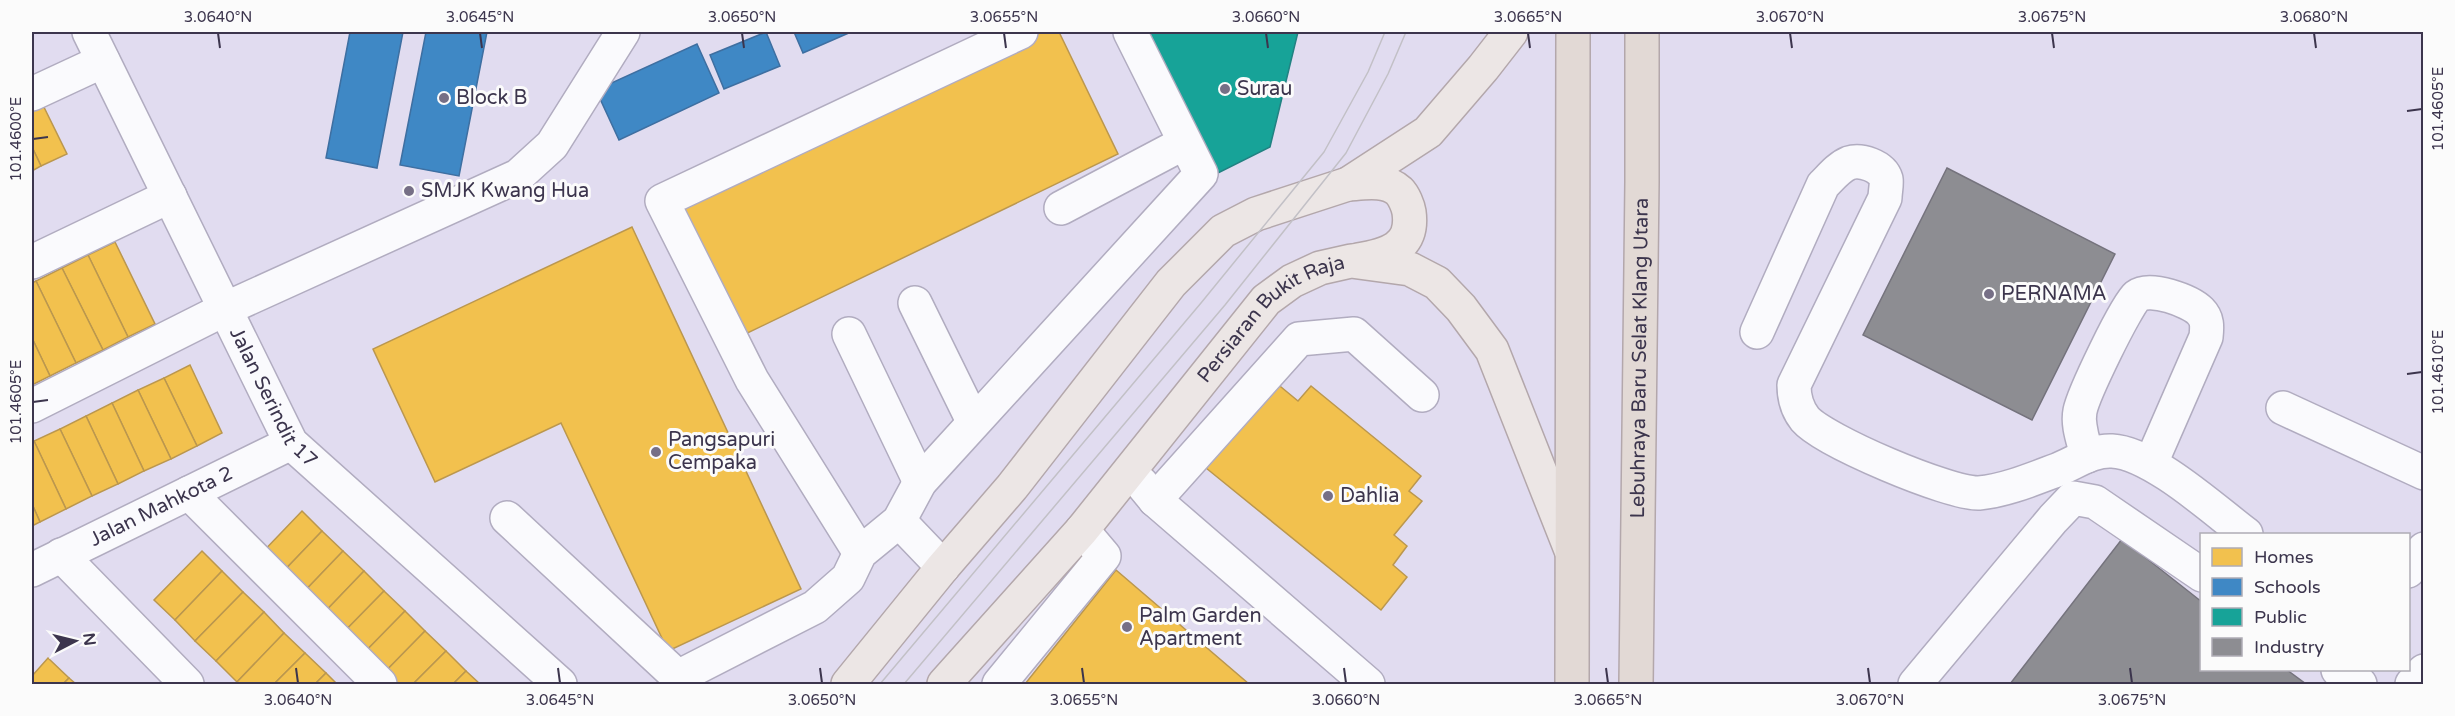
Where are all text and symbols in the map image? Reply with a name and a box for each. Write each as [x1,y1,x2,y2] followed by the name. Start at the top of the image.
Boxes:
[184,8,252,26] text: 3.0640°N
[446,8,514,26] text: 3.0645°N
[708,8,776,26] text: 3.0650°N
[970,8,1038,26] text: 3.0655°N
[1232,8,1300,26] text: 3.0660°N
[1494,8,1562,26] text: 3.0665°N
[1756,8,1824,26] text: 3.0670°N
[2018,8,2086,26] text: 3.0675°N
[2280,8,2348,26] text: 3.0680°N
[2429,67,2447,151] text: 101.4605°E
[1237,77,1292,101] place label: Surau
[1218,82,1232,96] marker: Surau
[456,86,527,110] place label: Block B
[437,91,451,105] marker: Block B
[7,97,25,181] text: 101.4600°E
[421,179,589,203] place label: SMJK Kwang Hua
[402,184,416,198] marker: SMJK Kwang Hua
[1626,198,1654,519] street label: Lebuhraya Baru Selat Klang Utara
[1192,251,1347,388] street label: Persiaran Bukit Raja
[2001,282,2107,306] place label: PERNAMA
[1982,287,1996,301] marker: PERNAMA
[224,324,322,473] street label: Jalan Serindit 17
[2429,330,2447,414] text: 101.4610°E
[7,360,25,444] text: 101.4605°E
[668,428,775,475] place label: Pangsapuri Cempaka
[649,445,663,459] marker: Pangsapuri Cempaka
[86,461,237,552] street label: Jalan Mahkota 2
[1340,484,1399,508] place label: Dahlia
[1321,489,1335,503] marker: Dahlia
[2200,533,2410,671] legend
[2254,546,2314,568] text: Homes
[2254,576,2321,598] text: Schools
[1139,604,1262,651] place label: Palm Garden Apartment
[2254,606,2307,628] text: Public
[45,611,105,671] north arrow
[1120,620,1134,634] marker: Palm Garden Apartment
[78,632,100,647] text: N
[2254,636,2325,658] text: Industry
[264,691,332,709] text: 3.0640°N
[526,691,594,709] text: 3.0645°N
[788,691,856,709] text: 3.0650°N
[1050,691,1118,709] text: 3.0655°N
[1312,691,1380,709] text: 3.0660°N
[1574,691,1642,709] text: 3.0665°N
[1836,691,1904,709] text: 3.0670°N
[2098,691,2166,709] text: 3.0675°N

